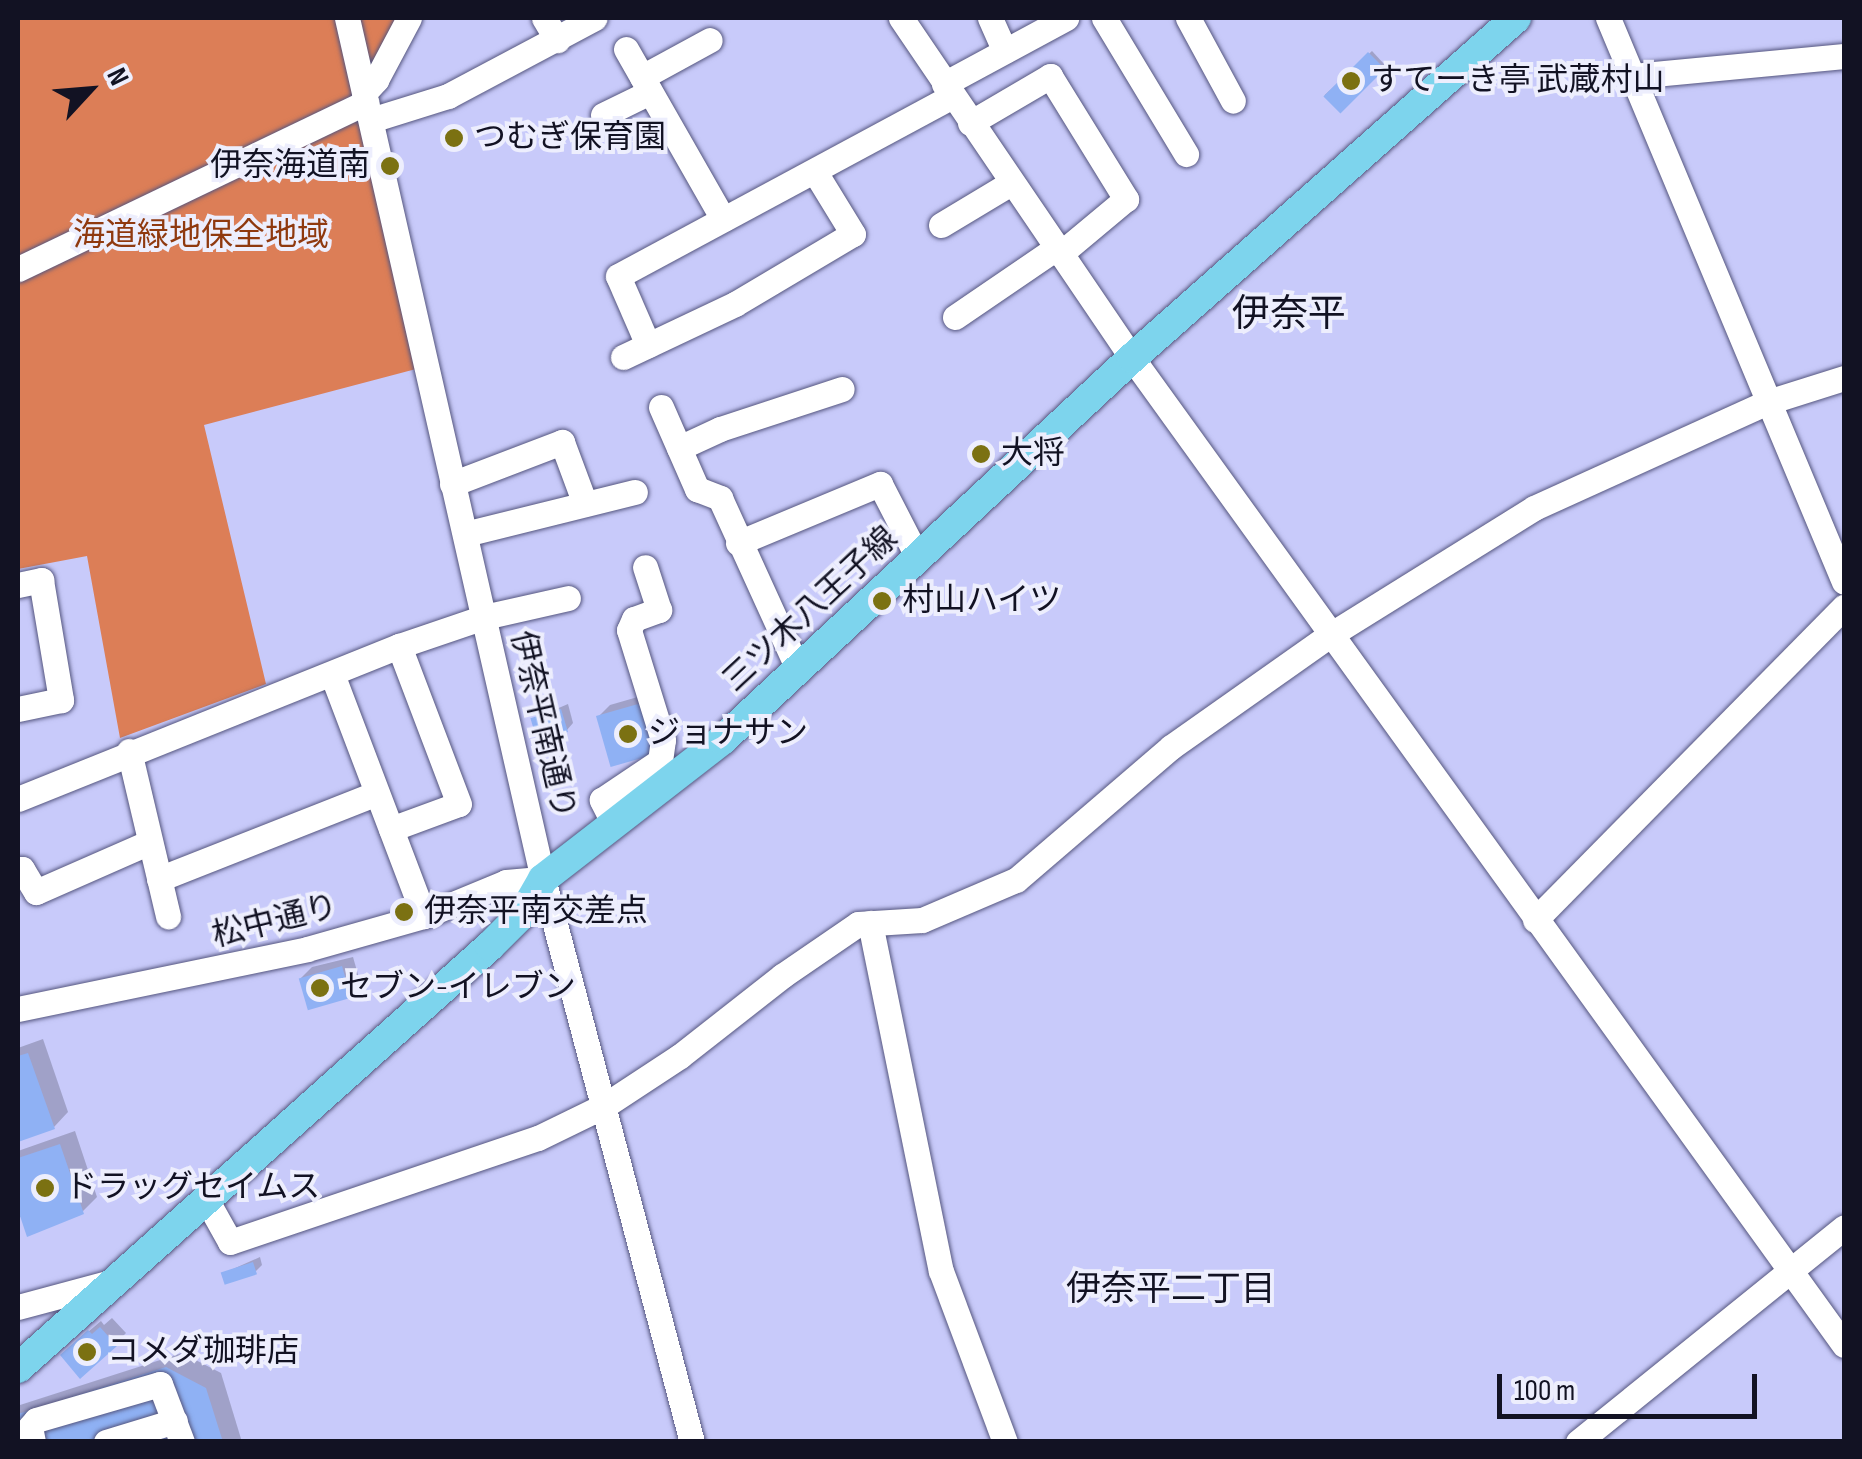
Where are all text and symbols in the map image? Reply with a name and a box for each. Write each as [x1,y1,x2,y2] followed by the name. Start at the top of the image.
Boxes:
[40,40,140,140] north arrow
[1371,62,1664,100] place label: すてーき亭 武蔵村山
[99,63,136,91] text: N
[1340,70,1362,92] marker: すてーき亭 武蔵村山
[474,119,666,157] place label: つむぎ保育園
[443,127,465,149] marker: つむぎ保育園
[210,147,370,185] place label: 伊奈海道南
[379,155,401,177] marker: 伊奈海道南
[73,217,329,255] park label: 海道緑地保全地域
[1232,292,1346,338] district label: 伊奈平
[1001,435,1065,473] place label: 大将
[970,443,992,465] marker: 大将
[716,520,906,700] street label: 三ツ木八王子線
[902,582,1062,620] place label: 村山ハイツ
[871,590,893,612] marker: 村山ハイツ
[502,627,582,823] street label: 伊奈平南通り
[648,715,808,753] place label: ジョナサン
[617,723,639,745] marker: ジョナサン
[208,888,342,956] street label: 松中通り
[424,893,648,931] place label: 伊奈平南交差点
[393,901,415,923] marker: 伊奈平南交差点
[340,969,576,1007] place label: セブン-イレブン
[309,977,331,999] marker: セブン-イレブン
[65,1169,321,1207] place label: ドラッグセイムス
[34,1177,56,1199] marker: ドラッグセイムス
[1066,1269,1276,1311] district label: 伊奈平二丁目
[107,1333,299,1371] place label: コメダ珈琲店
[76,1341,98,1363] marker: コメダ珈琲店
[1502,1354,1762,1416] scale bar
[1514,1373,1575,1409] text: 100 m

